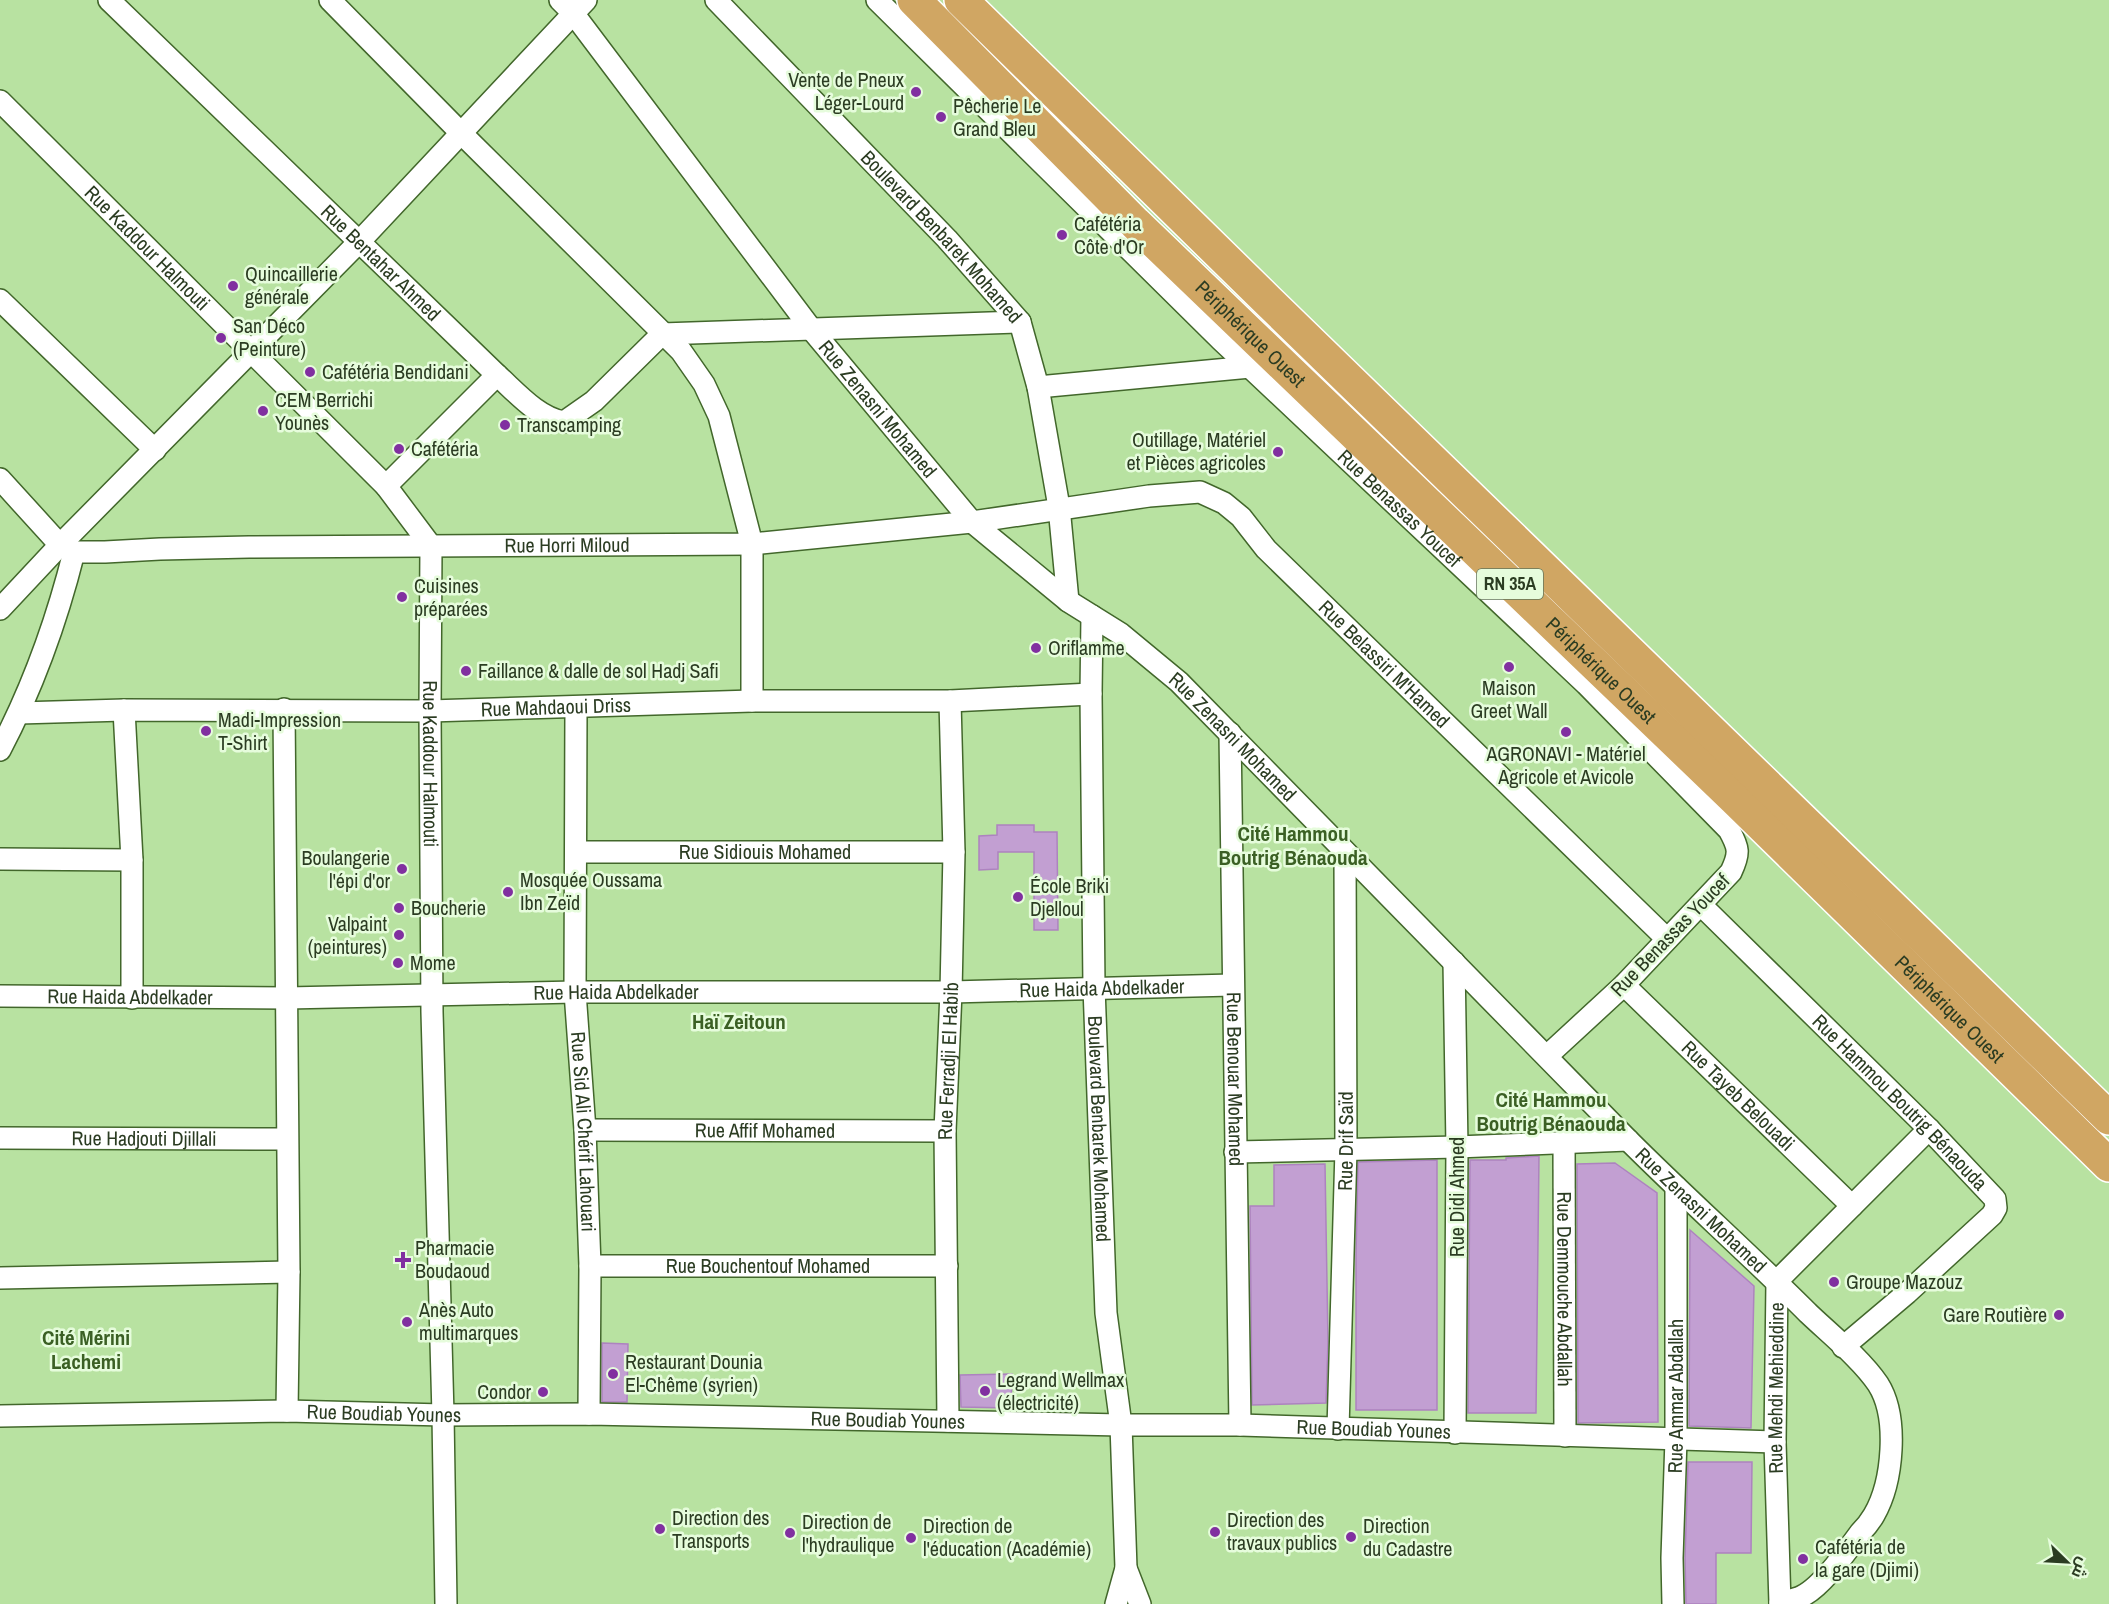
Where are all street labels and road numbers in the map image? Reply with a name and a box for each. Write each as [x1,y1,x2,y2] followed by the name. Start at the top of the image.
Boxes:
[855,144,1029,328] street label: Boulevard Benbarek Mohamed
[79,179,216,316] street label: Rue Kaddour Halmouti
[315,198,447,327] street label: Rue Bentahar Ahmed
[1190,274,1312,393] street label: Périphérique Ouest
[813,334,943,483] street label: Rue Zenasni Mohamed
[1332,443,1468,573] street label: Rue Benassas Youcef
[504,531,630,558] street label: Rue Horri Miloud
[1477,569,1543,599] road number: RN 35A
[1313,594,1456,733] street label: Rue Belassiri M'Hamed
[1540,611,1663,730] street label: Périphérique Ouest
[1164,665,1303,807] street label: Rue Zenasni Mohamed
[417,680,445,847] street label: Rue Kaddour Halmouti
[480,691,632,722] street label: Rue Mahdaoui Driss
[679,838,851,865] street label: Rue Sidiouis Mohamed
[1604,867,1735,1002] street label: Rue Benassas Youcef
[1889,949,2011,1069] street label: Périphérique Ouest
[1019,972,1185,1003] street label: Rue Haida Abdelkader
[533,978,699,1006] street label: Rue Haida Abdelkader
[47,982,213,1010] street label: Rue Haida Abdelkader
[931,982,964,1140] street label: Rue Ferradji El Habib
[1221,992,1250,1166] street label: Rue Benouar Mohamed
[1807,1008,1994,1196] street label: Rue Hammou Boutrig Bénaouda
[1082,1015,1117,1242] street label: Boulevard Benbarek Mohamed
[565,1031,603,1232] street label: Rue Sid Ali Chérif Lahouari
[1676,1034,1801,1156] street label: Rue Tayeb Belouadi
[1331,1091,1359,1191] street label: Rue Drif Saïd
[695,1116,835,1144] street label: Rue Affif Mohamed
[71,1124,217,1152] street label: Rue Hadjouti Djillali
[1443,1137,1470,1257] street label: Rue Didi Ahmed
[1630,1141,1773,1279] street label: Rue Zenasni Mohamed
[1551,1191,1579,1387] street label: Rue Demmouche Abdallah
[666,1252,870,1279] street label: Rue Bouchentouf Mohamed
[1761,1302,1790,1474] street label: Rue Mehdi Mehieddine
[1661,1319,1689,1474] street label: Rue Ammar Abdallah
[306,1398,461,1428] street label: Rue Boudiab Younes
[810,1405,965,1435] street label: Rue Boudiab Younes
[1296,1413,1451,1445] street label: Rue Boudiab Younes

